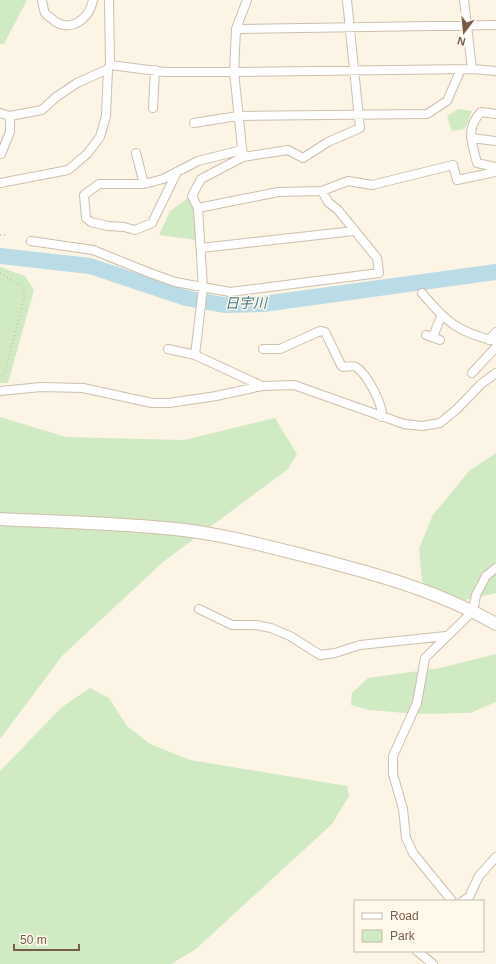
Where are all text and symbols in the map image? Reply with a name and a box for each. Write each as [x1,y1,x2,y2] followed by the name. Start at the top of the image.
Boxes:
[444,12,484,52] north arrow
[456,35,467,48] text: N
[225,295,269,311] water label: 日宇川
[354,900,484,952] legend
[390,909,419,923] text: Road
[14,926,79,952] scale bar
[390,929,416,943] text: Park
[20,933,47,947] text: 50 m

